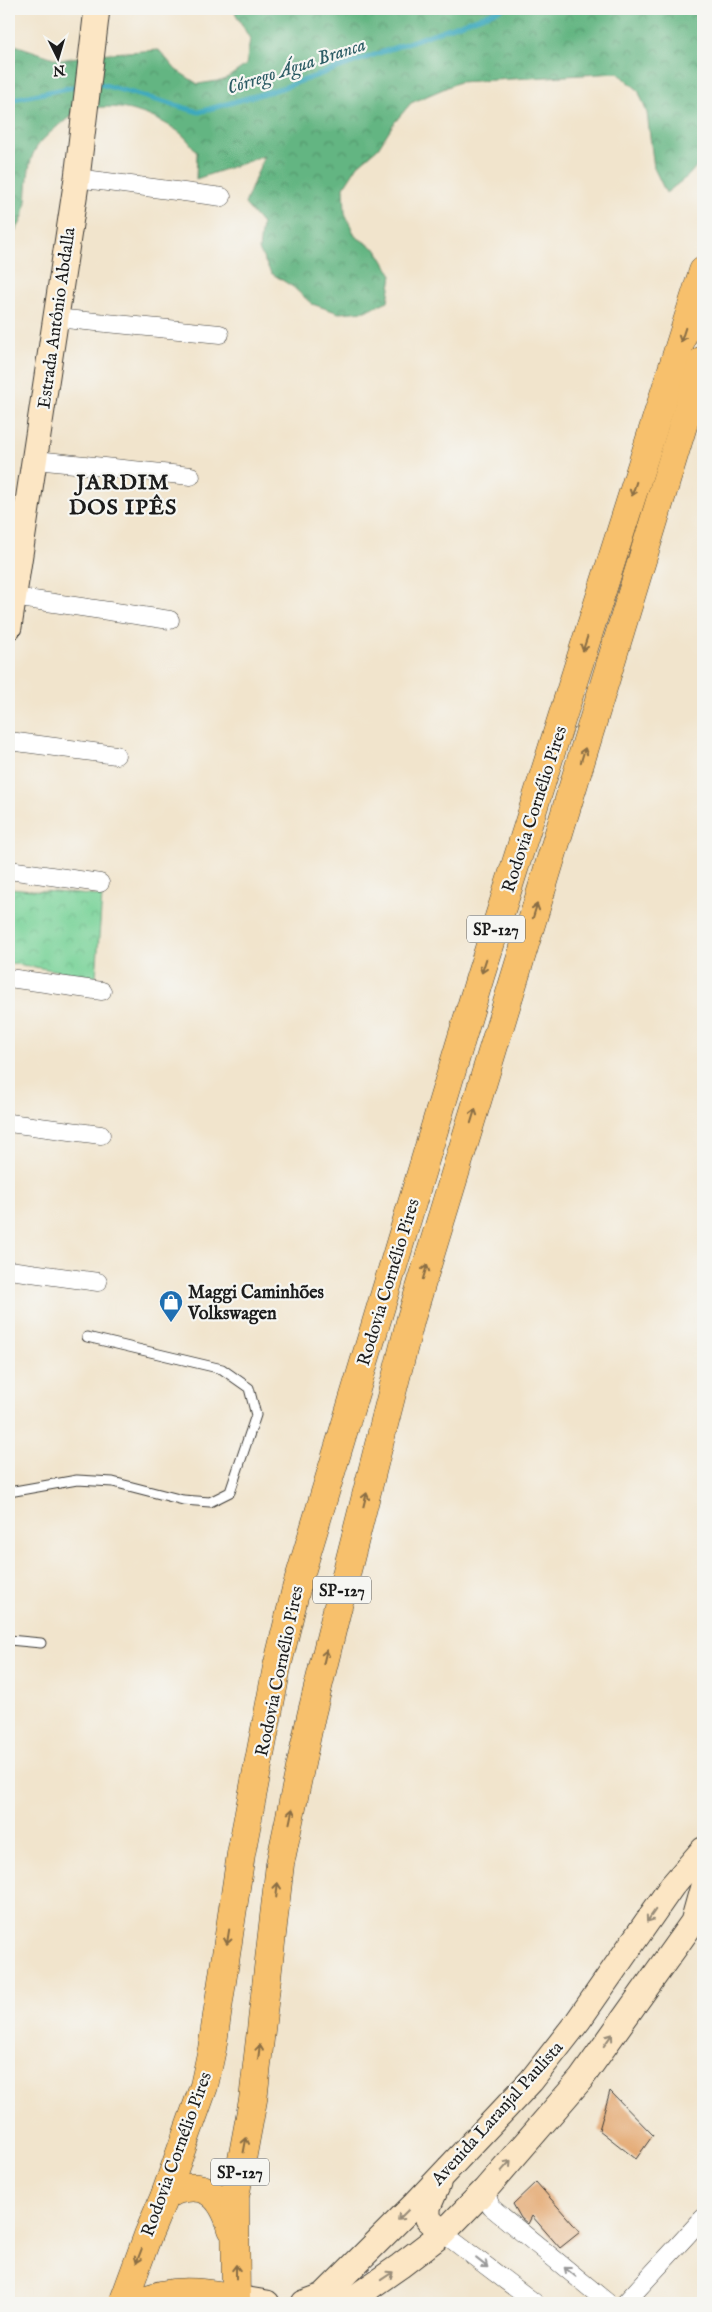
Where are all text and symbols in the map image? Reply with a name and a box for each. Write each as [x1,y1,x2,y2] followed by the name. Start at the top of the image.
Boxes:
[32,32,82,82] north arrow
[224,33,369,101] water label: Córrego Água Branca
[52,60,67,79] text: N
[33,226,82,410] street label: Estrada Antônio Abdalla
[678,326,688,342] one-way arrow
[69,469,177,522] district label: JARDIM DOS IPÊS
[629,481,639,497] one-way arrow
[580,636,590,652] one-way arrow
[498,723,573,896] street label: Rodovia Cornélio Pires
[578,748,588,764] one-way arrow
[531,903,541,919] one-way arrow
[467,916,525,942] road number: SP-127
[478,958,488,974] one-way arrow
[468,1109,478,1125] one-way arrow
[353,1196,426,1369] street label: Rodovia Cornélio Pires
[421,1264,431,1280] one-way arrow
[187,1282,324,1326] place label: Maggi Caminhões Volkswagen
[158,1289,184,1323] shop icon: Maggi Caminhões Volkswagen
[361,1492,370,1508] one-way arrow
[313,1576,371,1604] road number: SP-127
[251,1584,310,1759] street label: Rodovia Cornélio Pires
[321,1650,330,1666] one-way arrow
[286,1809,296,1825] one-way arrow
[272,1883,282,1899] one-way arrow
[646,1909,656,1923] one-way arrow
[223,1928,233,1944] one-way arrow
[603,2033,613,2047] one-way arrow
[427,2037,569,2192] street label: Avenida Laranjal Paulista
[254,2044,264,2060] one-way arrow
[137,2069,218,2240] street label: Rodovia Cornélio Pires
[240,2137,250,2153] one-way arrow
[211,2158,269,2186] road number: SP-127
[500,2160,511,2173] one-way arrow
[397,2209,409,2221] one-way arrow
[134,2248,144,2263] one-way arrow
[475,2257,488,2268] one-way arrow
[231,2264,241,2280] one-way arrow
[564,2267,577,2278] one-way arrow
[379,2270,393,2280] one-way arrow

